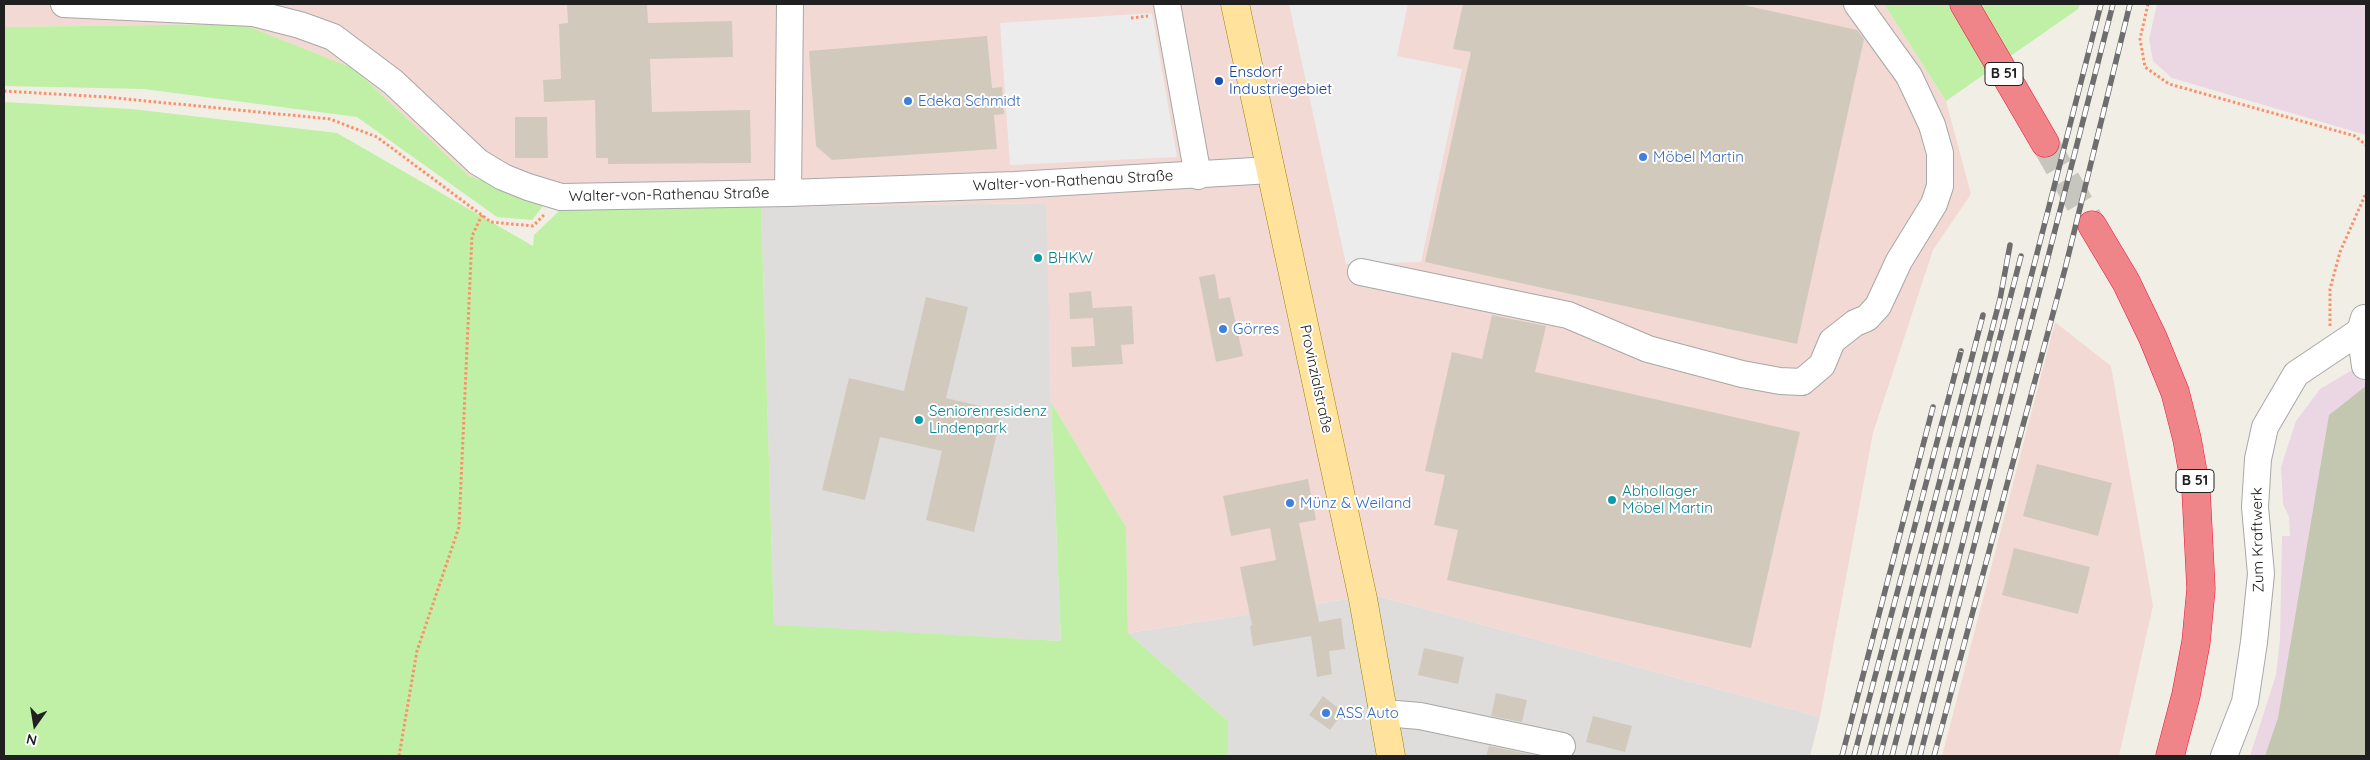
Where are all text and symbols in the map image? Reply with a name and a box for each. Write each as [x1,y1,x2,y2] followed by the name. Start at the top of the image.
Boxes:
[1985,62,2023,86] road number: B 51
[1229,63,1332,98] place label: Ensdorf Industriegebiet
[1213,75,1225,87] marker: Ensdorf Industriegebiet
[918,92,1021,110] place label: Edeka Schmidt
[902,95,914,107] marker: Edeka Schmidt
[1653,148,1744,166] place label: Möbel Martin
[1637,151,1649,163] marker: Möbel Martin
[972,167,1174,195] street label: Walter-von-Rathenau Straße
[569,184,769,206] street label: Walter-von-Rathenau Straße
[1048,249,1093,267] place label: BHKW
[1032,252,1044,264] marker: BHKW
[1233,320,1279,338] place label: Görres
[1217,323,1229,335] marker: Görres
[1296,323,1336,435] street label: Provinzialstraße
[929,402,1047,437] place label: Seniorenresidenz Lindenpark
[913,414,925,426] marker: Seniorenresidenz Lindenpark
[2176,470,2214,492] road number: B 51
[1622,482,1713,517] place label: Abhollager Möbel Martin
[2248,487,2268,593] street label: Zum Kraftwerk
[1300,494,1411,512] place label: Münz & Weiland
[1606,494,1618,506] marker: Abhollager Möbel Martin
[1284,497,1296,509] marker: Münz & Weiland
[10,700,60,750] north arrow
[1336,704,1399,722] place label: ASS Auto
[1320,707,1332,719] marker: ASS Auto
[25,730,39,750] text: N

